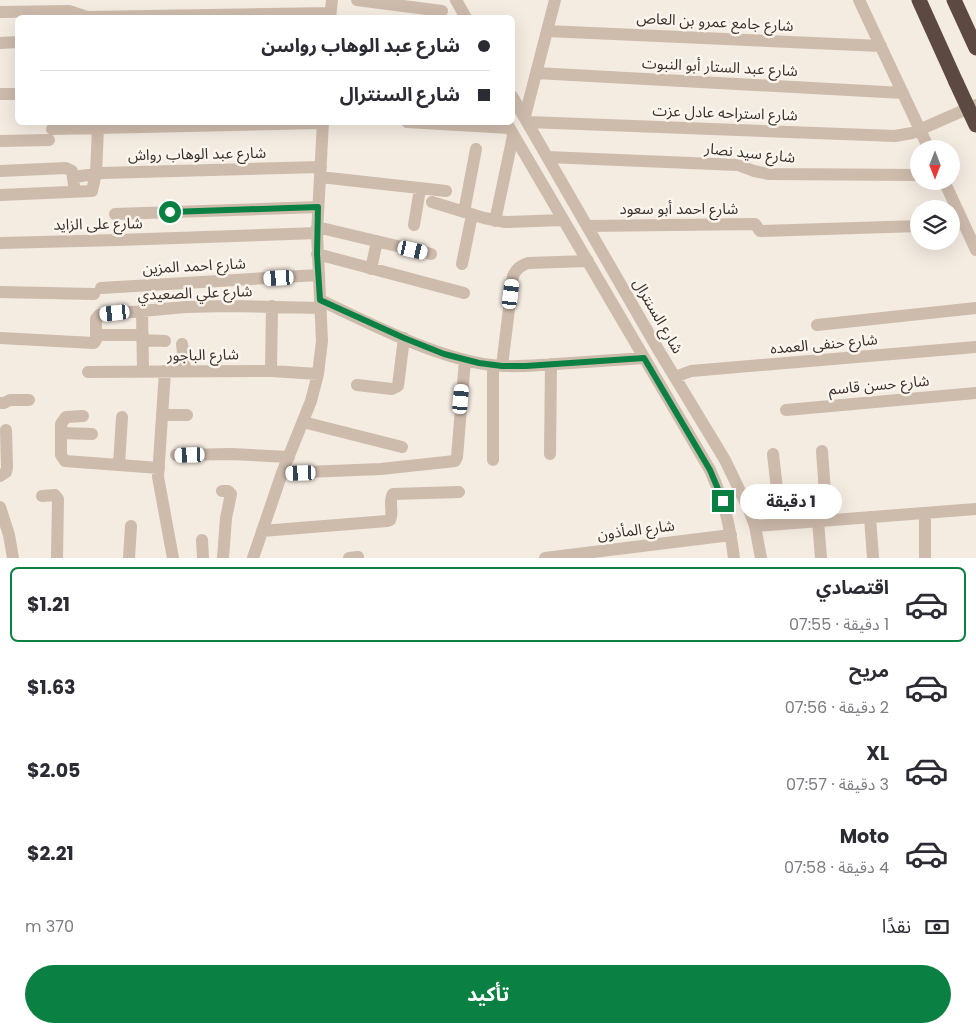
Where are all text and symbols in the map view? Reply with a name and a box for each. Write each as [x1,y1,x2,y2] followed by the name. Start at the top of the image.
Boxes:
[636,7,794,38] street label: شارع جامع عمرو بن العاص
[261,32,460,59] text: شارع عبد الوهاب رواسن
[641,52,799,83] street label: شارع عبد الستار أبو النبوت
[340,81,460,108] text: شارع السنترال
[652,99,798,128] street label: شارع استراحه عادل عزت
[703,137,796,170] street label: شارع سيد نصار
[910,140,960,190] north arrow
[910,140,960,250] map controls
[128,142,267,167] street label: شارع عبد الوهاب رواش
[620,198,739,221] street label: شارع احمد أبو سعود
[910,200,960,250] button: layers
[159,201,181,223] route start
[53,212,143,237] street label: شارع على الزايد
[396,239,429,261] car
[142,252,246,281] street label: شارع احمد المزين
[263,270,294,286] car
[627,274,689,358] street label: شارع السنترال
[501,278,520,310] car
[137,280,253,307] street label: شارع علي الصعيدي
[99,304,130,322] car
[769,328,879,361] street label: شارع حنفى العمده
[166,343,239,368] street label: شارع الباجور
[828,370,931,401] street label: شارع حسن قاسم
[452,383,469,415] car
[174,447,205,463] car
[285,465,316,481] car
[740,484,843,518] callout: 1 دقيقة
[712,490,734,512] route end
[766,490,816,513] text: 1 دقيقة
[596,514,676,547] street label: شارع المأذون
[816,574,889,601] text: اقتصادي
[904,582,949,627] icon: car
[27,591,70,618] text: $1.21
[789,613,889,636] text: 1 دقيقة · 07:55
[849,657,889,684] text: مريح
[904,665,949,710] icon: car
[27,674,76,701] text: $1.63
[785,696,889,719] text: 2 دقيقة · 07:56
[866,740,889,767] text: XL
[904,748,949,793] icon: car
[27,757,80,784] text: $2.05
[786,773,889,796] text: 3 دقيقة · 07:57
[840,823,889,850] text: Moto
[904,831,949,876] icon: car
[27,840,74,867] text: $2.21
[784,856,889,879] text: 4 دقيقة · 07:58
[882,913,911,940] text: نقدًا
[923,913,951,941] icon: cash
[25,915,74,938] text: 370 m
[25,965,951,1023] button: تأكيد

